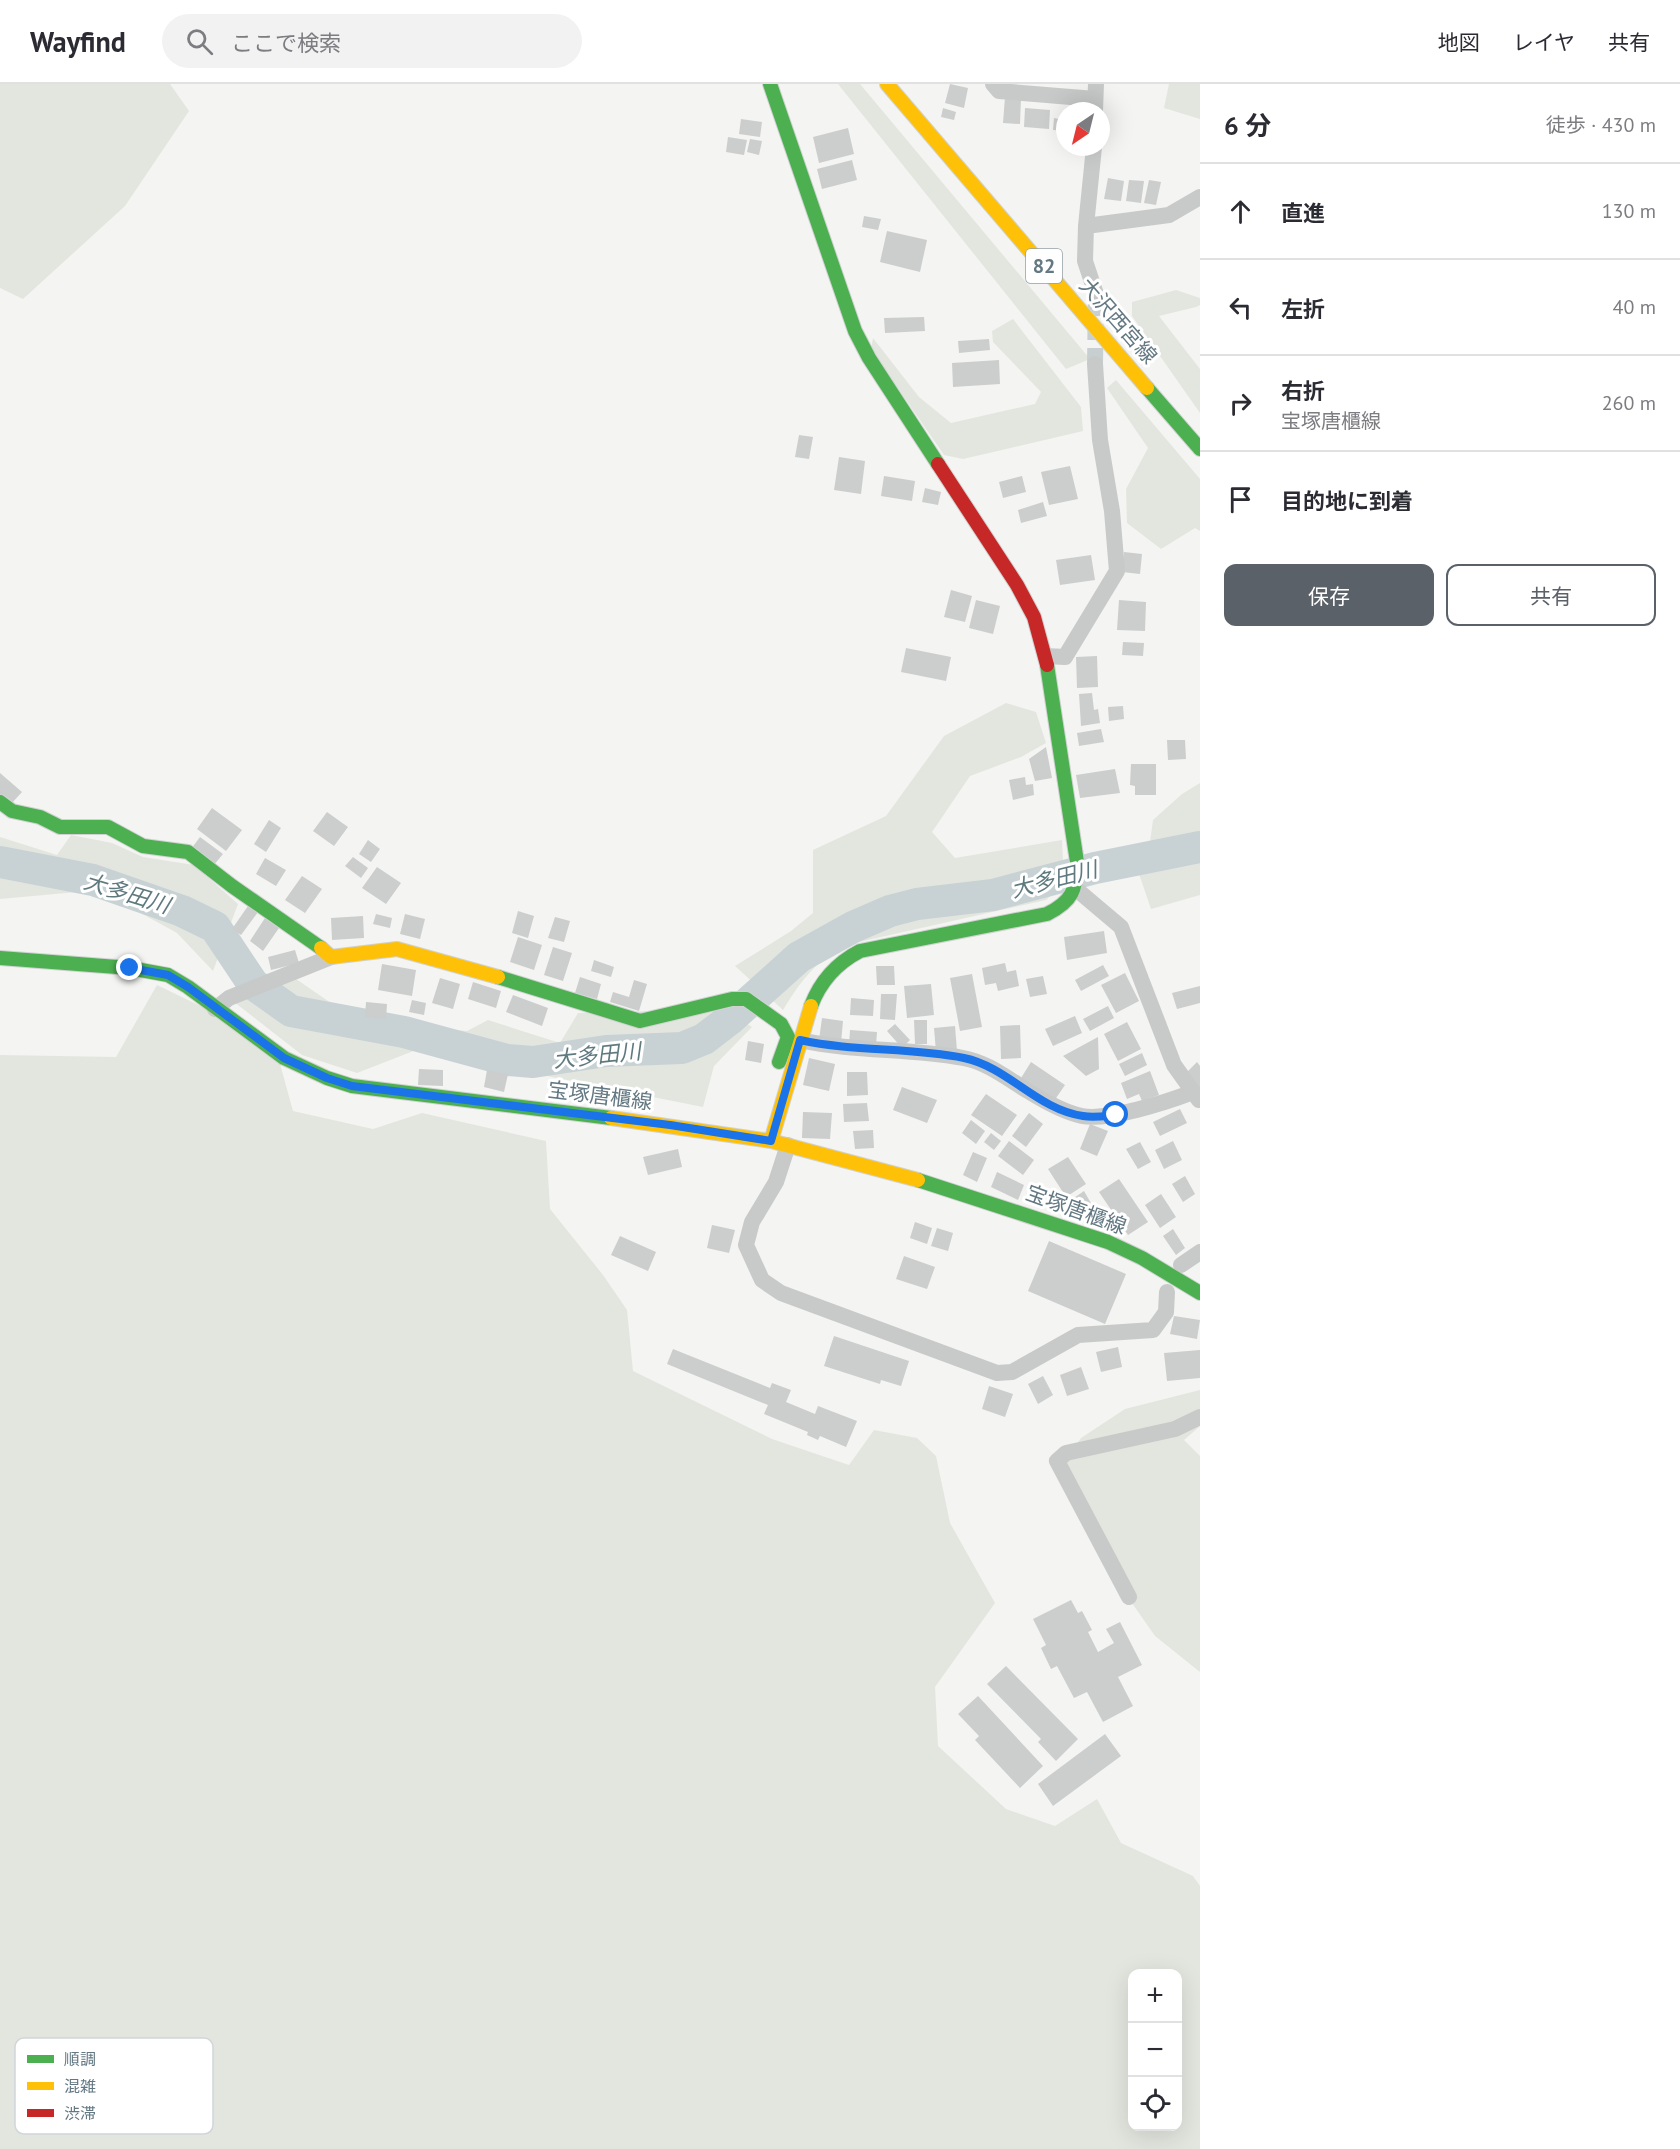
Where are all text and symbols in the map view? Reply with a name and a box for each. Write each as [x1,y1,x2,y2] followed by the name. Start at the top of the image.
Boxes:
[162,14,582,68] search box
[30,23,126,60] text: Wayfind
[183,25,216,58] icon: search
[231,29,341,57] text: ここで検索
[1438,29,1480,56] text: 地図
[1513,29,1575,56] text: レイヤ
[1608,29,1650,56] text: 共有
[1056,102,1110,156] north arrow
[1224,109,1271,142] text: 6 分
[1546,112,1656,138] text: 徒歩 · 430 m
[1224,195,1257,228] icon: ahead
[1602,198,1656,224] text: 130 m
[1281,199,1325,227] text: 直進
[1026,249,1062,283] road number: 82
[1074,272,1163,369] street label: 大沢西宮線
[1224,291,1257,324] icon: left
[1613,294,1656,320] text: 40 m
[1281,295,1325,323] text: 左折
[1281,377,1325,405] text: 右折
[1224,387,1257,420] icon: right
[1602,390,1656,416] text: 260 m
[1281,408,1381,434] text: 宝塚唐櫃線
[1224,483,1257,516] icon: arrive
[1281,487,1413,515] text: 目的地に到着
[1224,564,1434,626] button: 保存
[1446,564,1656,626] button: 共有
[1008,854,1102,903] water label: 大多田川
[81,867,175,920] water label: 大多田川
[116,954,142,980] route end
[552,1036,644,1074] water label: 大多田川
[546,1076,654,1115] street label: 宝塚唐櫃線
[1102,1101,1128,1127] route start
[1022,1179,1130,1240] street label: 宝塚唐櫃線
[1128,1969,1182,2131] map controls
[1128,1969,1182,2023] button: +
[1128,2023,1182,2077] button: −
[15,2038,213,2134] legend
[64,2049,96,2069] text: 順調
[64,2076,96,2096] text: 混雑
[1128,2077,1182,2131] button: locate
[64,2103,96,2123] text: 渋滞

